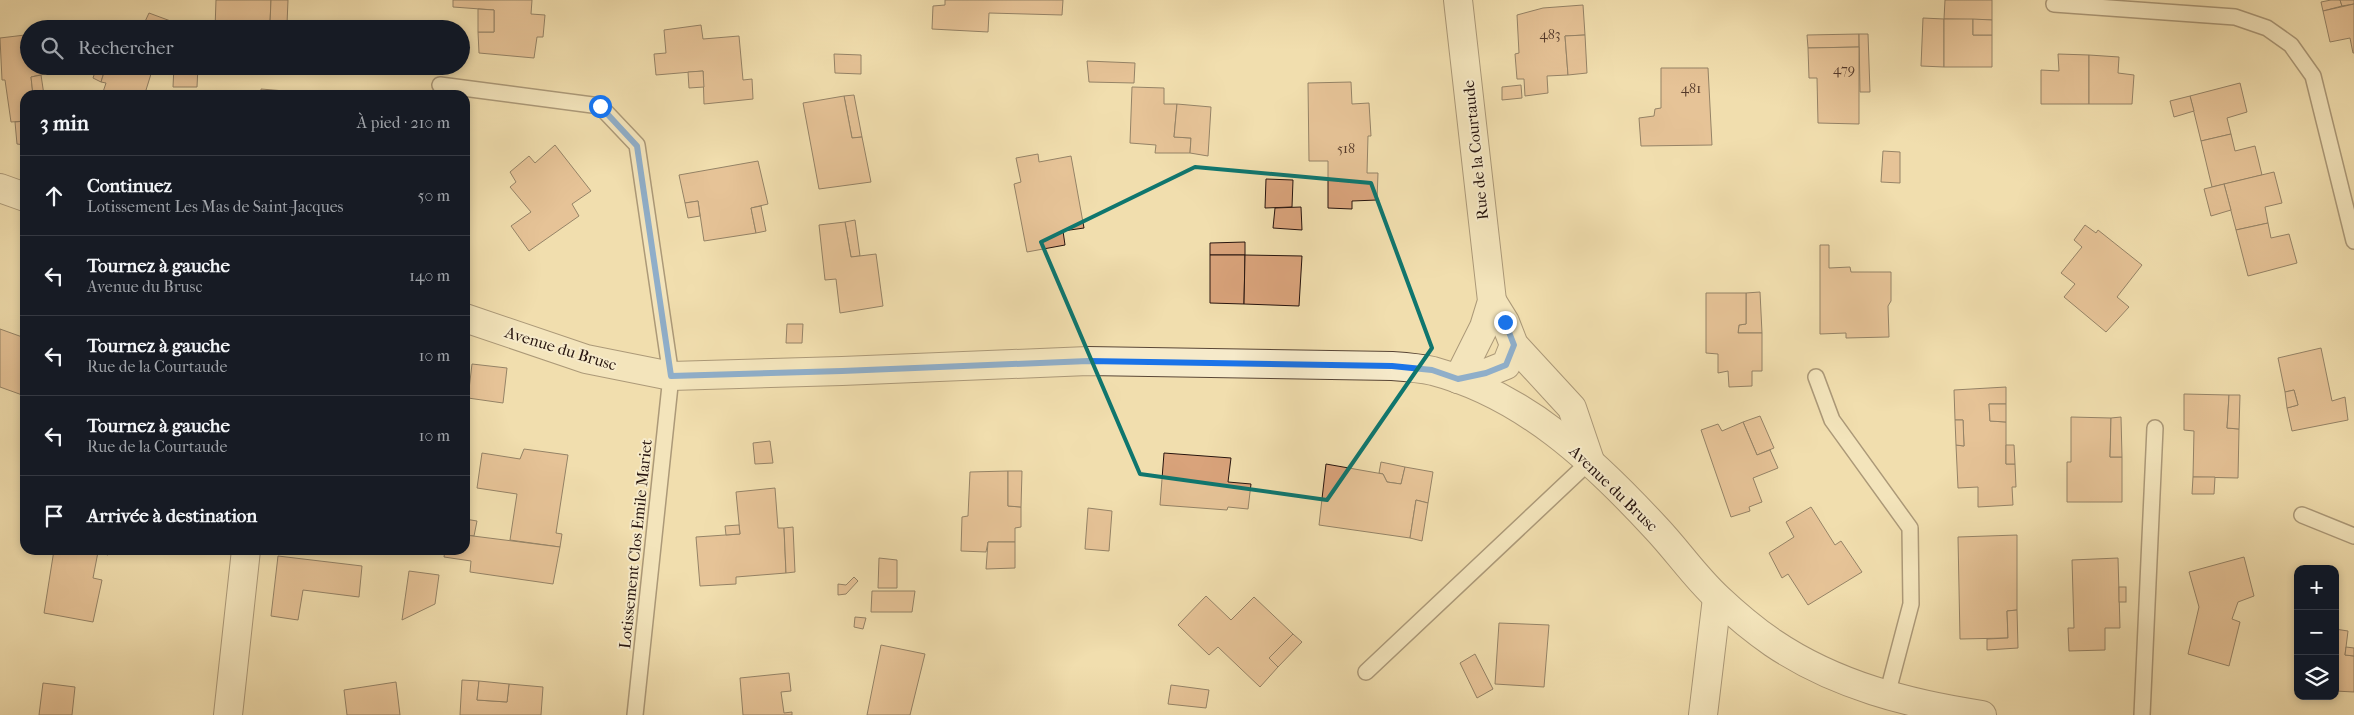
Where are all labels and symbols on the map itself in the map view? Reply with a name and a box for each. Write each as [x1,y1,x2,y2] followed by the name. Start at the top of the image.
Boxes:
[1539,26,1561,43] house number: 483
[1833,61,1855,78] house number: 479
[1459,79,1492,221] street label: Rue de la Courtaude
[1681,80,1701,97] house number: 481
[589,95,612,118] route start
[1337,140,1355,157] house number: 518
[1494,311,1517,334] route end
[502,322,619,374] street label: Avenue du Brusc
[615,438,656,650] street label: Lotissement Clos Emile Mariet
[1565,441,1662,535] street label: Avenue du Brusc

